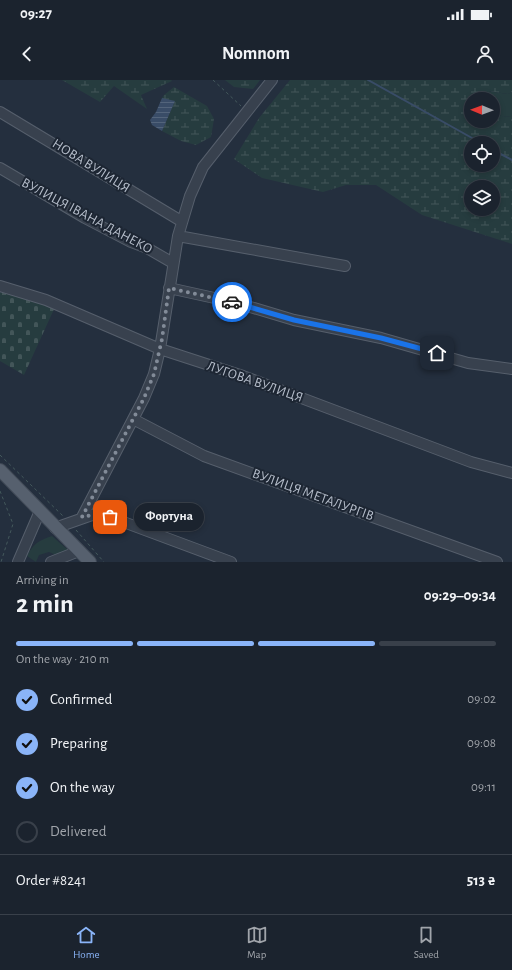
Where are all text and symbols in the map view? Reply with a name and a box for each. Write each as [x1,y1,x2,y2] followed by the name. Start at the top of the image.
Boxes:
[20,6,52,21] text: 09:27
[16,43,38,65] icon: back
[474,43,496,65] icon: person
[222,45,290,63] text: Nomnom
[464,92,500,128] north arrow
[464,92,500,216] map controls
[464,136,500,172] button: locate
[50,137,132,195] street label: НОВА ВУЛИЦЯ
[19,175,155,257] street label: ВУЛИЦЯ ІВАНА ДАНЕКО
[464,180,500,216] button: layers
[212,282,252,322] courier
[221,291,243,313] icon: car
[420,336,454,370] pin
[426,342,448,364] icon: home
[205,359,305,405] street label: ЛУГОВА ВУЛИЦЯ
[250,466,376,524] street label: ВУЛИЦЯ МЕТАЛУРГІВ
[93,500,127,534] pin
[134,503,204,531] callout: Фортуна
[99,506,121,528] icon: bag
[145,510,193,523] text: Фортуна
[16,574,69,587] text: Arriving in
[424,588,496,603] text: 09:29–09:34
[16,591,74,617] text: 2 min
[16,653,109,666] text: On the way · 210 m
[16,689,38,711] icon: check
[50,692,112,707] text: Confirmed
[467,693,496,706] text: 09:02
[16,733,38,755] icon: check
[50,736,107,751] text: Preparing
[467,737,496,750] text: 09:08
[16,777,38,799] icon: check
[50,780,115,795] text: On the way
[471,781,496,794] text: 09:11
[50,824,107,839] text: Delivered
[16,873,86,888] text: Order #8241
[467,873,496,888] text: 513 ₴
[73,924,100,961] tab: Home
[246,924,268,961] tab: Map
[414,924,439,961] tab: Saved

